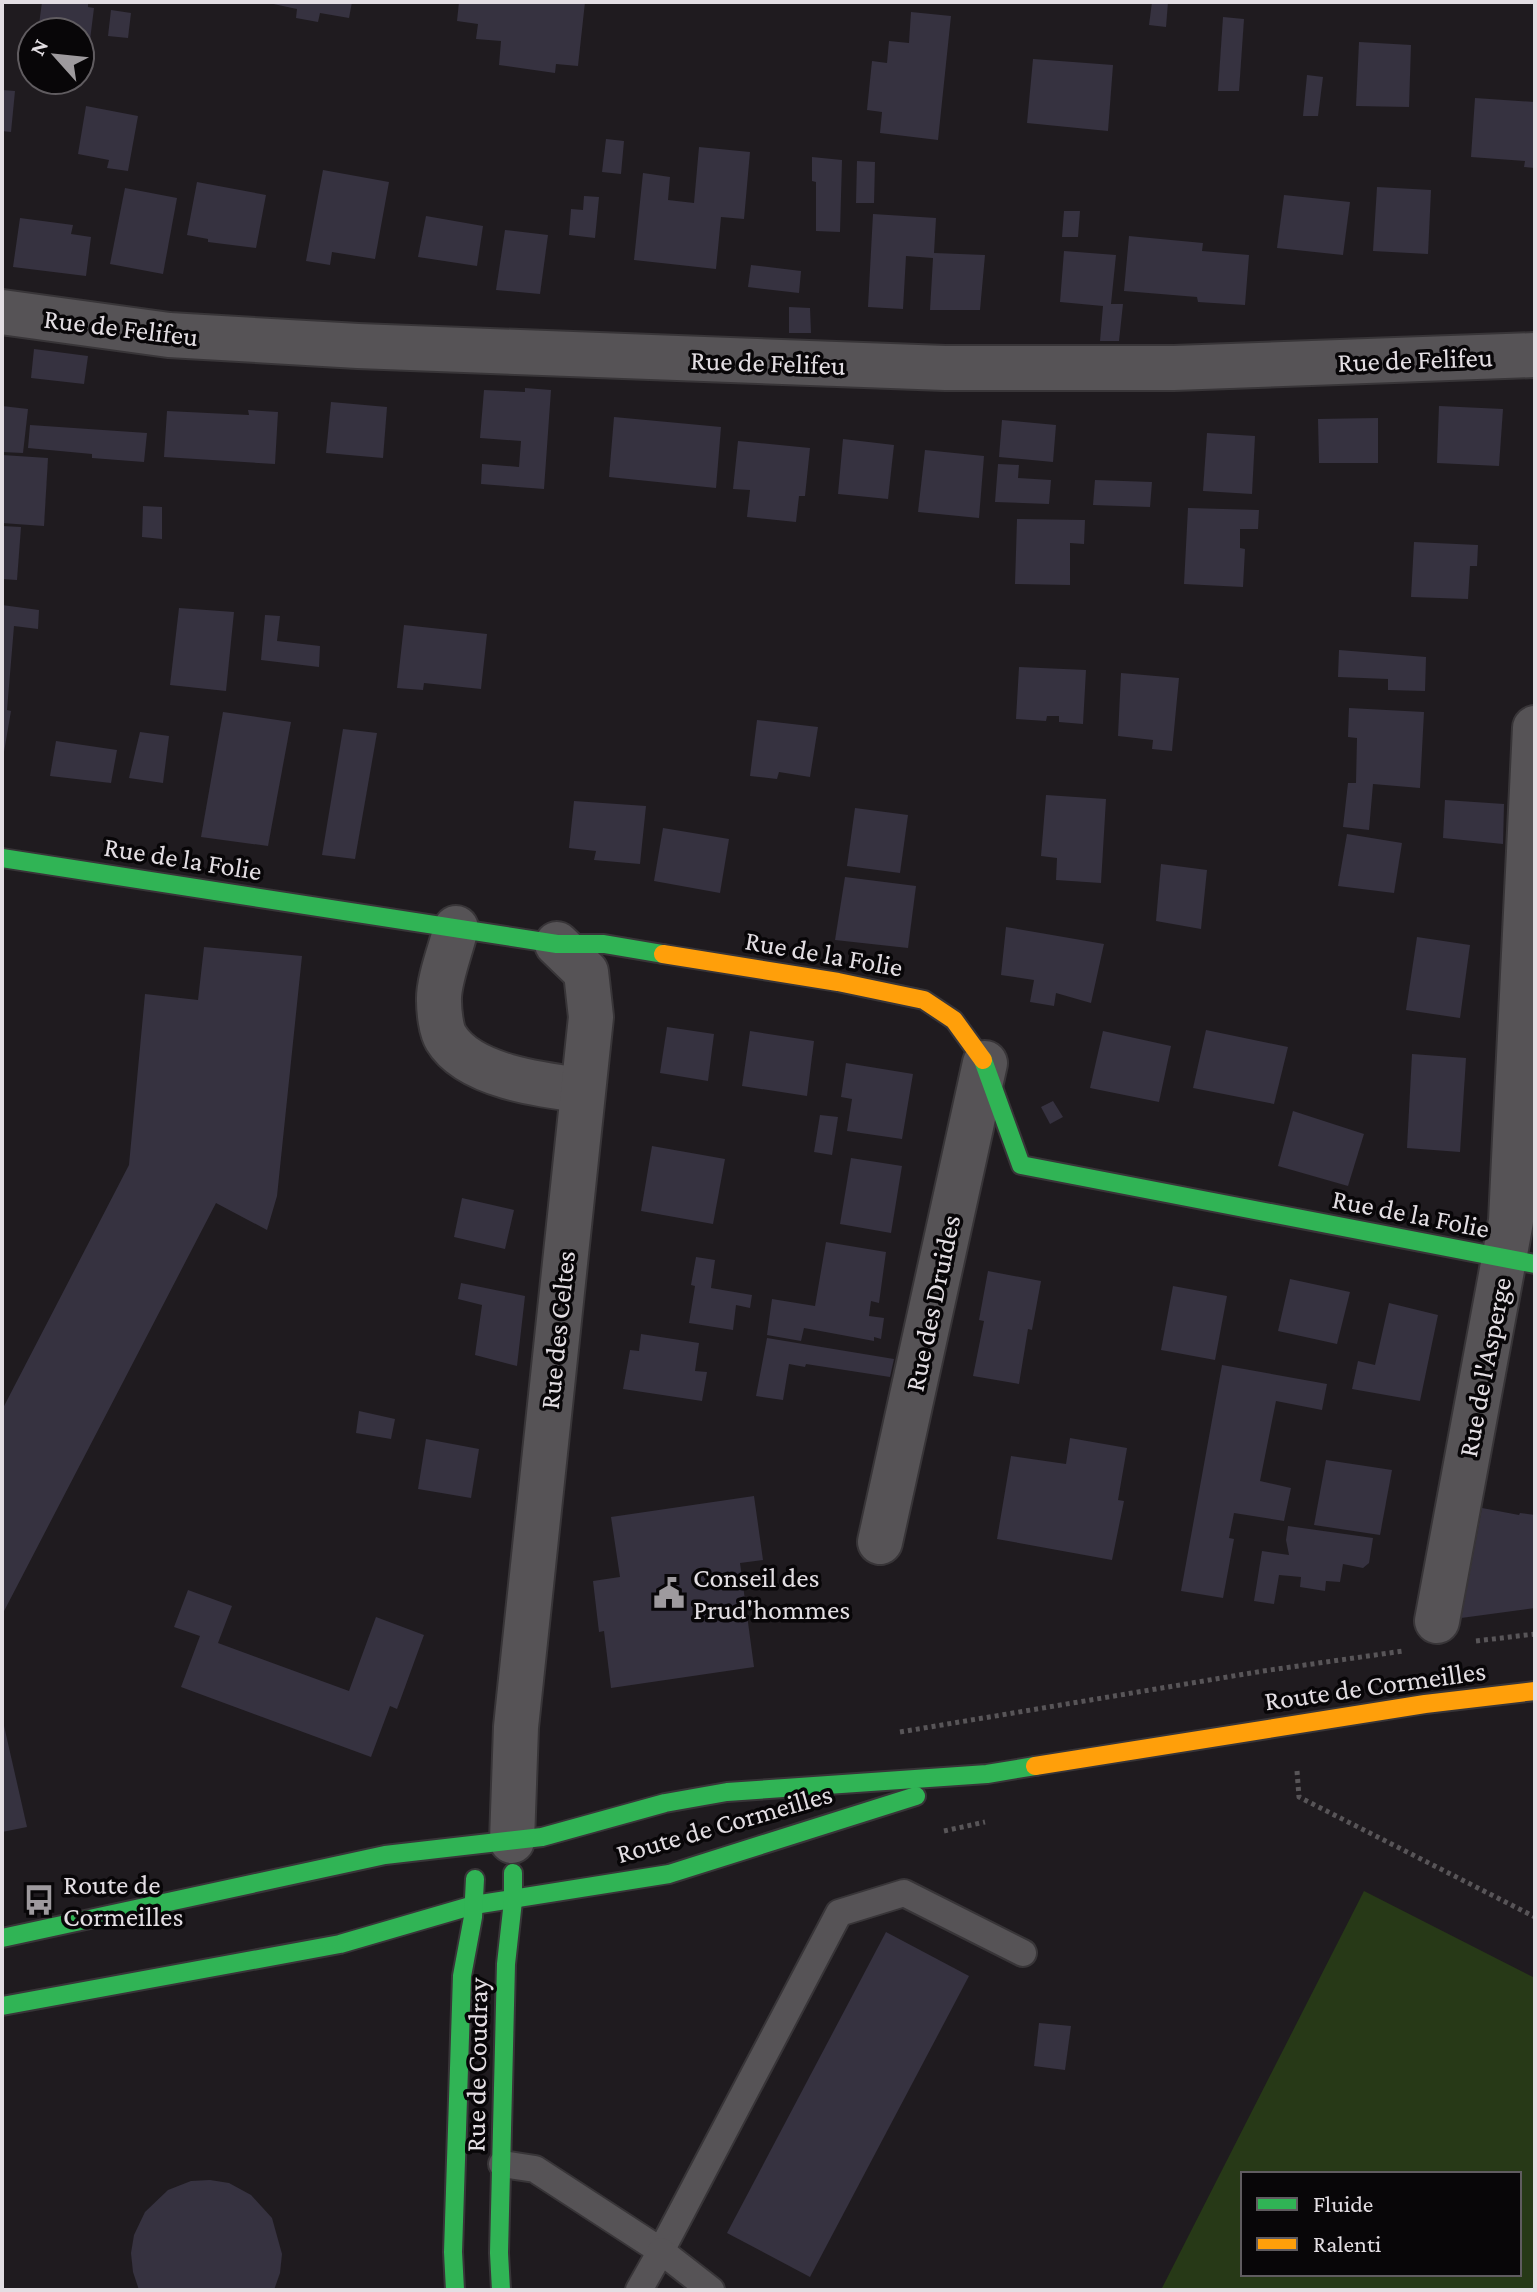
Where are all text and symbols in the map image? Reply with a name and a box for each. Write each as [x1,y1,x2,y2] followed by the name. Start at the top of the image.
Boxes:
[16,16,96,96] north arrow
[24,35,53,60] text: N
[42,303,200,352] street label: Rue de Felifeu
[1337,341,1493,378] street label: Rue de Felifeu
[690,344,846,381] street label: Rue de Felifeu
[102,831,264,886] street label: Rue de la Folie
[743,924,905,983] street label: Rue de la Folie
[1330,1183,1492,1244] street label: Rue de la Folie
[899,1212,966,1394] street label: Rue des Druides
[534,1249,581,1411] street label: Rue des Celtes
[1452,1275,1517,1460] street label: Rue de l'Asperge
[693,1562,850,1625] place label: Conseil des Prud'hommes
[652,1576,686,1610] public building icon: Conseil des Prud'hommes
[1262,1655,1488,1716] street label: Route de Cormeilles
[613,1778,836,1869] street label: Route de Cormeilles
[63,1869,183,1932] place label: Route de Cormeilles
[22,1883,56,1917] bus stop icon: Route de Cormeilles
[459,1976,494,2153] street label: Rue de Coudray
[1241,2172,1521,2276] legend
[1313,2190,1373,2217] text: Fluide
[1313,2230,1381,2257] text: Ralenti

